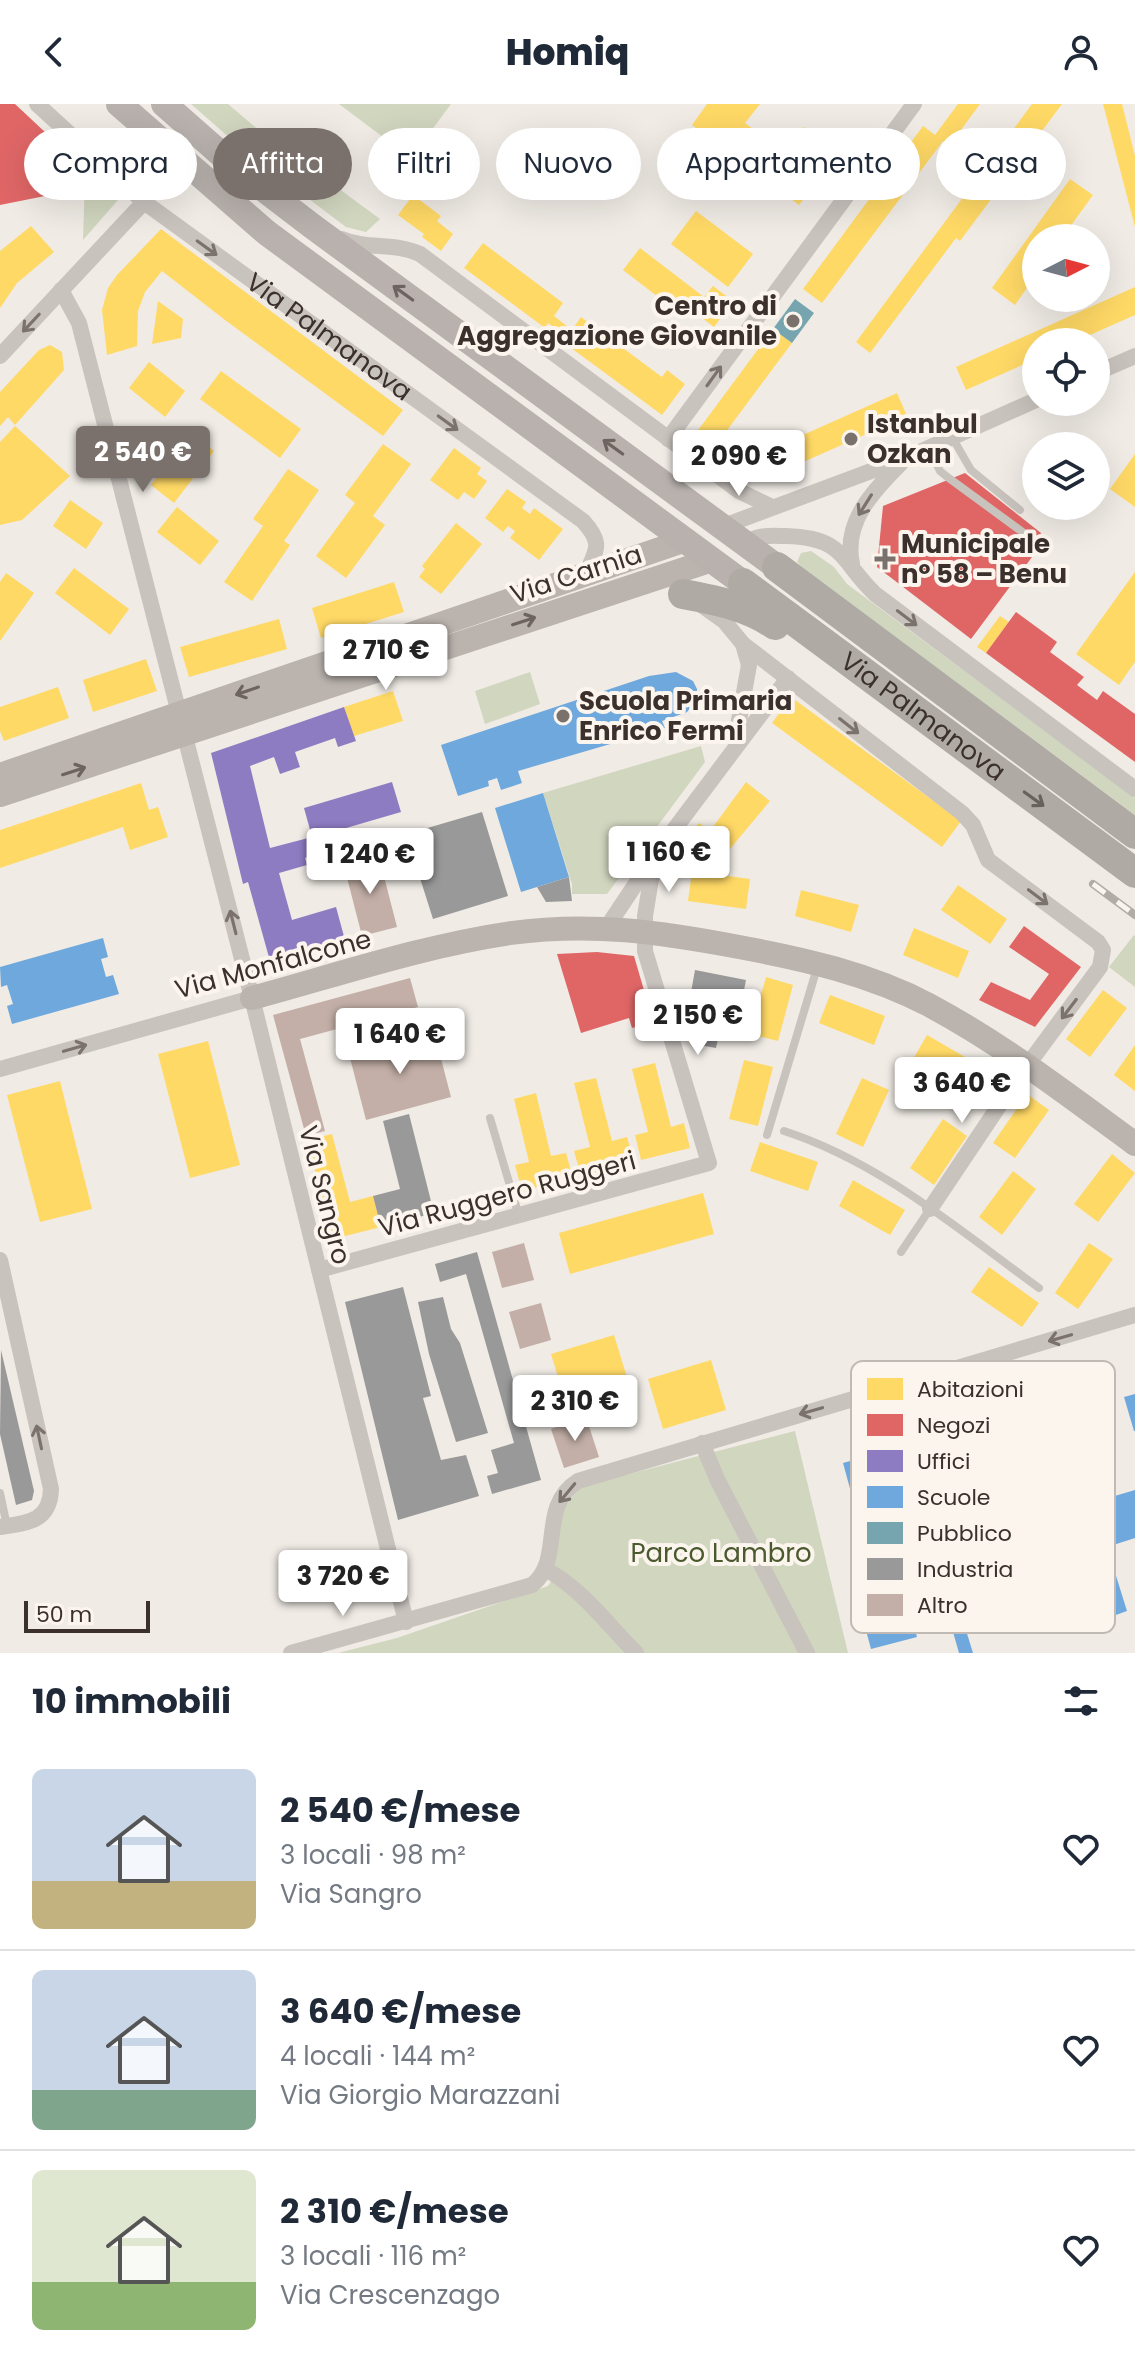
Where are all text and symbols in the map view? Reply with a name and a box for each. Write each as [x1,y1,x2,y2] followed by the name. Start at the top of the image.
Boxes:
[506,27,629,78] text: Homiq
[32,30,76,74] icon: back
[1059,30,1103,74] icon: person
[24,128,197,200] chip: Compra
[213,128,352,200] chip: Affitta
[368,128,480,200] chip: Filtri
[496,128,641,200] chip: Nuovo
[657,128,920,200] chip: Appartamento
[936,128,1066,200] chip: Casa
[1022,224,1110,312] north arrow
[1022,224,1110,520] map controls
[196,239,217,256] one-way arrow
[239,264,420,409] street label: Via Palmanova
[393,285,415,301] one-way arrow
[457,288,777,354] place label: Centro di Aggregazione Giovanile
[784,312,802,330] marker: Centro di Aggregazione Giovanile
[21,313,40,333] one-way arrow
[1022,328,1110,416] button: locate
[706,366,723,387] one-way arrow
[867,406,978,472] place label: Istanbul Ozkan
[437,414,458,431] one-way arrow
[69,426,217,494] pin: 2 540 €
[665,430,813,498] pin: 2 090 €
[842,430,860,448] marker: Istanbul Ozkan
[1022,432,1110,520] button: layers
[94,434,192,470] text: 2 540 €
[691,438,787,474] text: 2 090 €
[603,439,624,456] one-way arrow
[857,493,873,516] one-way arrow
[901,526,1067,592] place label: Municipale nº 58 – Benu
[506,536,646,612] street label: Via Carnia
[876,550,894,568] marker: Municipale nº 58 – Benu
[896,610,917,627] one-way arrow
[511,612,536,627] one-way arrow
[312,624,460,692] pin: 2 710 €
[342,632,430,668] text: 2 710 €
[833,643,1013,789] street label: Via Palmanova
[579,683,792,749] place label: Scuola Primaria Enrico Fermi
[235,684,260,699] one-way arrow
[554,707,572,725] marker: Scuola Primaria Enrico Fermi
[838,717,859,734] one-way arrow
[61,762,86,777] one-way arrow
[1023,790,1044,807] one-way arrow
[595,826,743,894] pin: 1 160 €
[296,828,444,896] pin: 1 240 €
[627,834,711,870] text: 1 160 €
[325,836,415,872] text: 1 240 €
[1027,889,1048,906] one-way arrow
[224,910,239,936] one-way arrow
[171,920,375,1008] street label: Via Monfalcone
[624,989,772,1057] pin: 2 150 €
[653,997,743,1033] text: 2 150 €
[1060,997,1077,1019] one-way arrow
[326,1008,474,1076] pin: 1 640 €
[354,1016,446,1052] text: 1 640 €
[62,1040,88,1055] one-way arrow
[888,1057,1036,1125] pin: 3 640 €
[913,1065,1011,1101] text: 3 640 €
[290,1122,360,1268] street label: Via Sangro
[374,1142,640,1246] street label: Via Ruggero Ruggeri
[1048,1331,1074,1346] one-way arrow
[851,1361,1115,1633] legend
[917,1374,1024,1405] text: Abitazioni
[501,1375,649,1443] pin: 2 310 €
[530,1383,620,1419] text: 2 310 €
[798,1404,824,1419] one-way arrow
[917,1410,990,1441] text: Negozi
[31,1425,46,1450] one-way arrow
[917,1446,971,1477] text: Uffici
[558,1482,576,1502] one-way arrow
[917,1482,990,1513] text: Scuole
[917,1518,1012,1549] text: Pubblico
[630,1535,812,1571] park label: Parco Lambro
[269,1550,417,1618] pin: 3 720 €
[917,1554,1013,1585] text: Industria
[296,1558,390,1594] text: 3 720 €
[917,1590,968,1621] text: Altro
[24,1597,150,1633] scale bar
[36,1599,92,1630] text: 50 m
[32,1677,231,1725] text: 10 immobili
[1059,1679,1103,1723] icon: filters
[280,1786,520,1834] text: 2 540 €/mese
[96,1801,192,1897] icon: home
[1059,1827,1103,1871] icon: heart
[280,1837,466,1873] text: 3 locali · 98 m²
[280,1876,422,1912] text: Via Sangro
[280,1987,521,2035] text: 3 640 €/mese
[96,2002,192,2098] icon: home
[1059,2028,1103,2072] icon: heart
[280,2038,475,2074] text: 4 locali · 144 m²
[280,2077,561,2113] text: Via Giorgio Marazzani
[280,2187,509,2235] text: 2 310 €/mese
[96,2202,192,2298] icon: home
[1059,2228,1103,2272] icon: heart
[280,2238,466,2274] text: 3 locali · 116 m²
[280,2277,500,2313] text: Via Crescenzago

